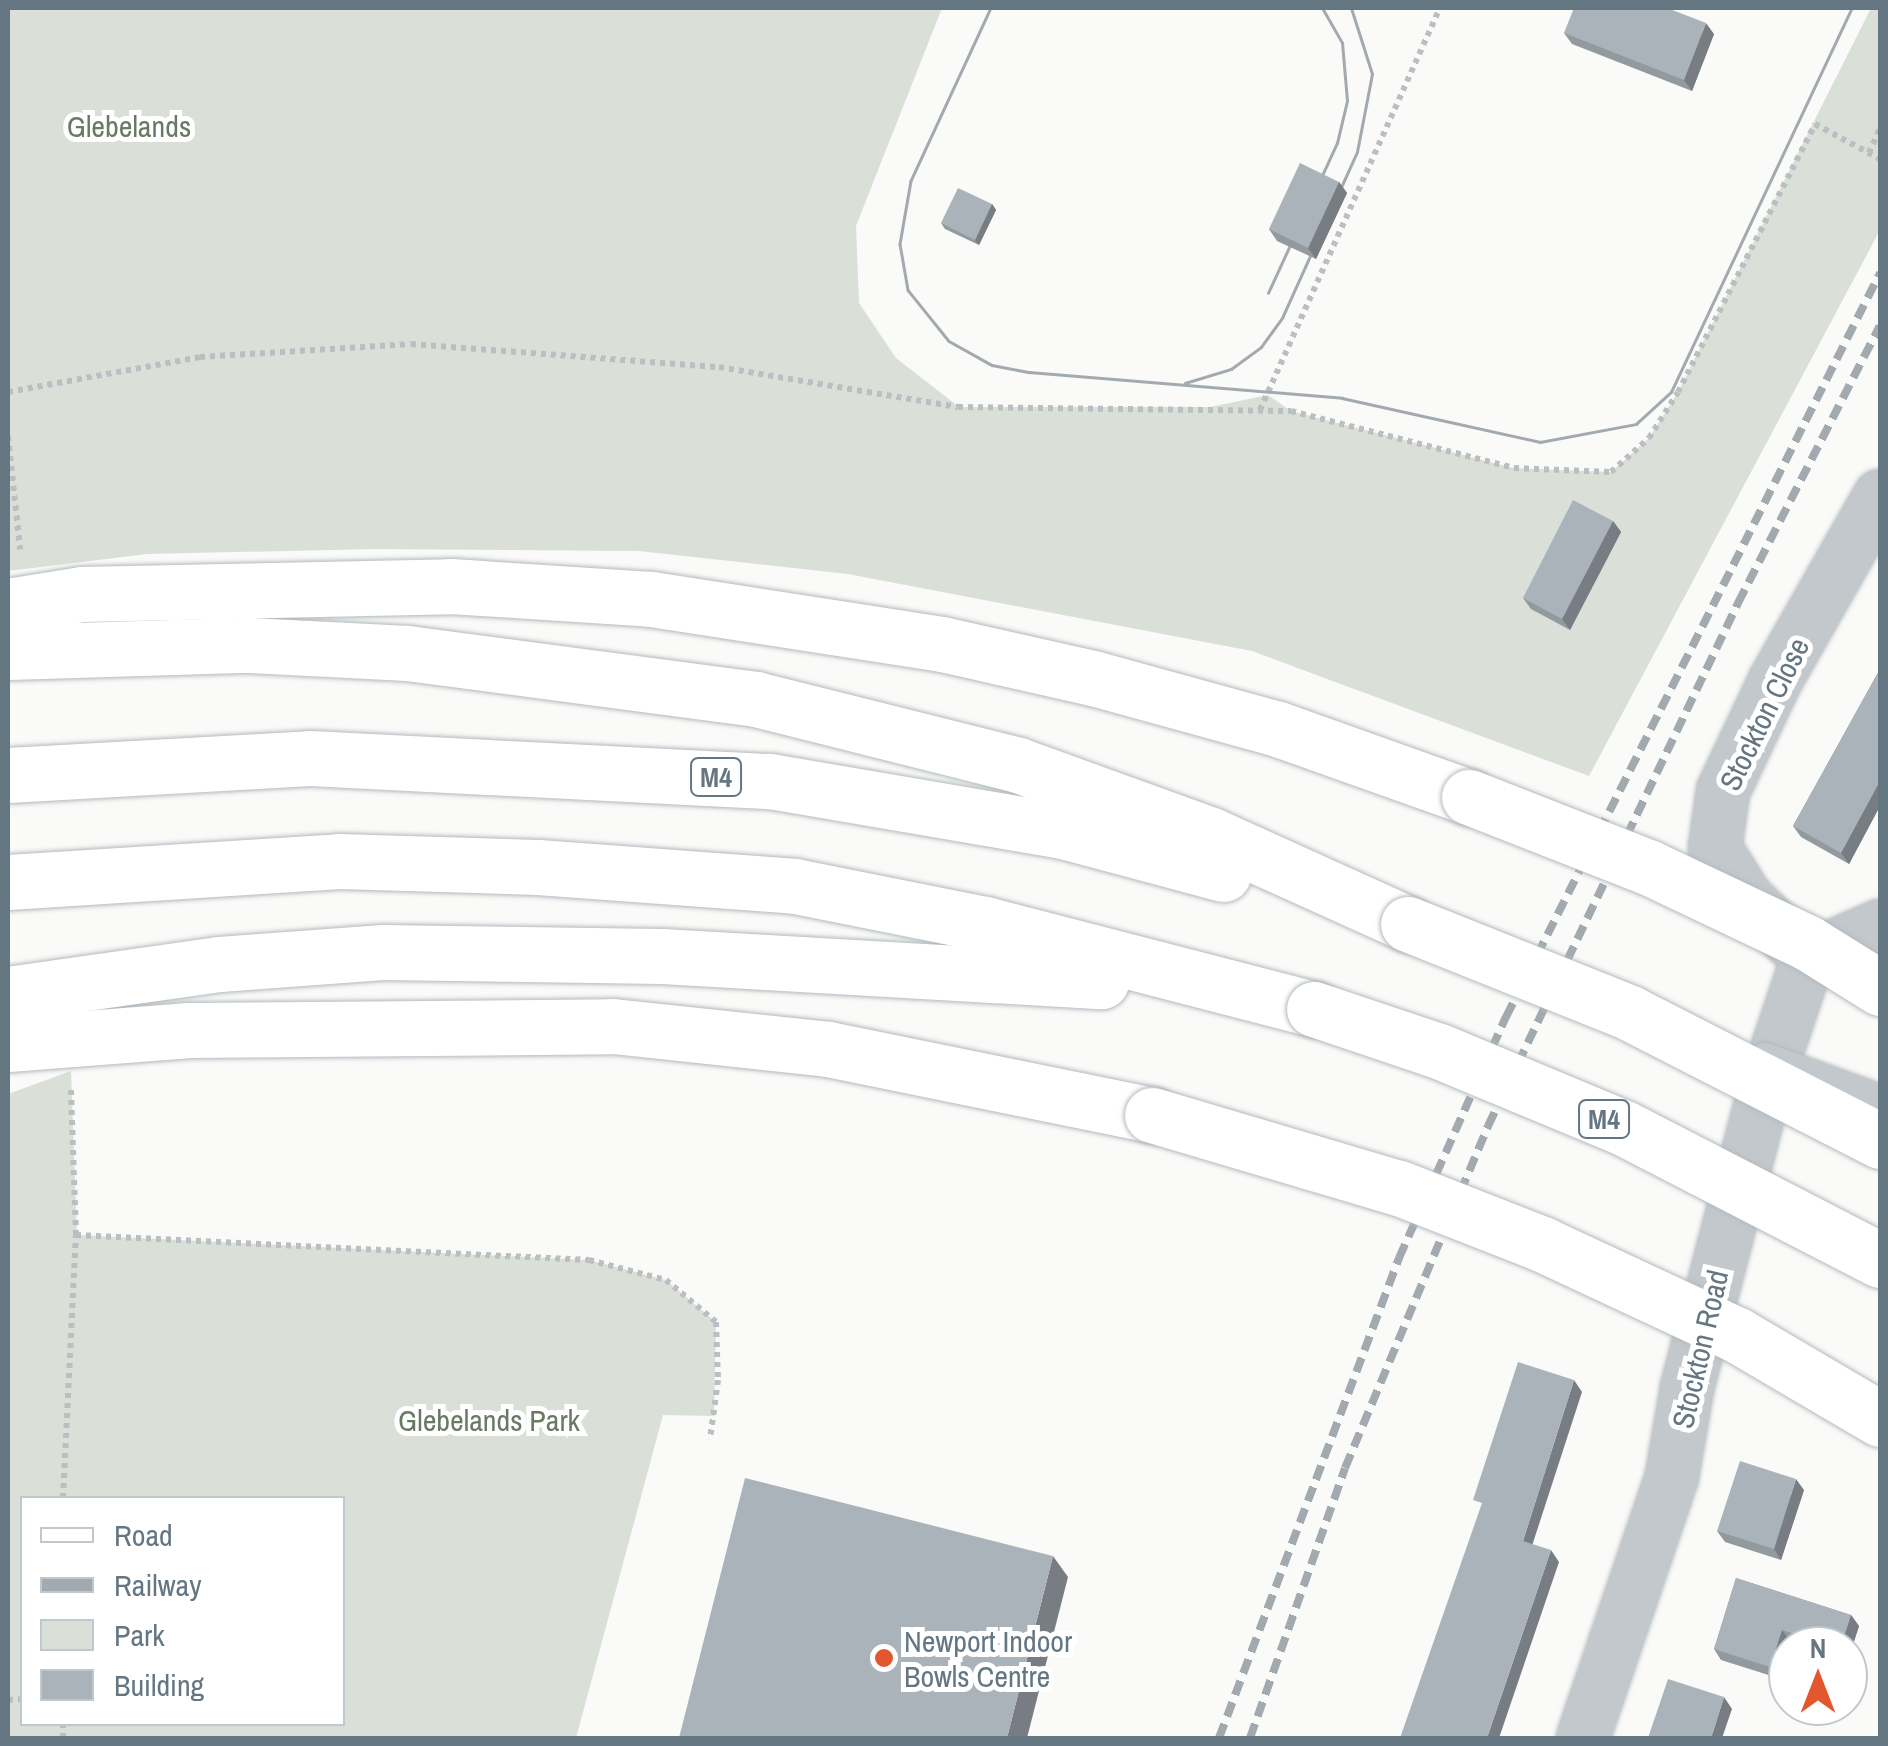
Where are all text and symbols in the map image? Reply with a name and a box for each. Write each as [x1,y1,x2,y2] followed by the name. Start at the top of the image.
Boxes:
[67,108,191,144] park label: Glebelands
[1712,632,1816,796] street label: Stockton Close
[688,754,744,800] road number: M4
[1576,1096,1632,1142] road number: M4
[1664,1266,1736,1432] street label: Stockton Road
[398,1402,580,1438] park label: Glebelands Park
[20,1496,345,1726] legend
[114,1515,173,1555] text: Road
[114,1565,201,1605] text: Railway
[114,1615,165,1655] text: Park
[904,1623,1072,1694] place label: Newport Indoor Bowls Centre
[1768,1626,1868,1726] north arrow
[1810,1629,1826,1667] text: N
[873,1647,895,1669] marker: Newport Indoor Bowls Centre
[114,1665,204,1705] text: Building

